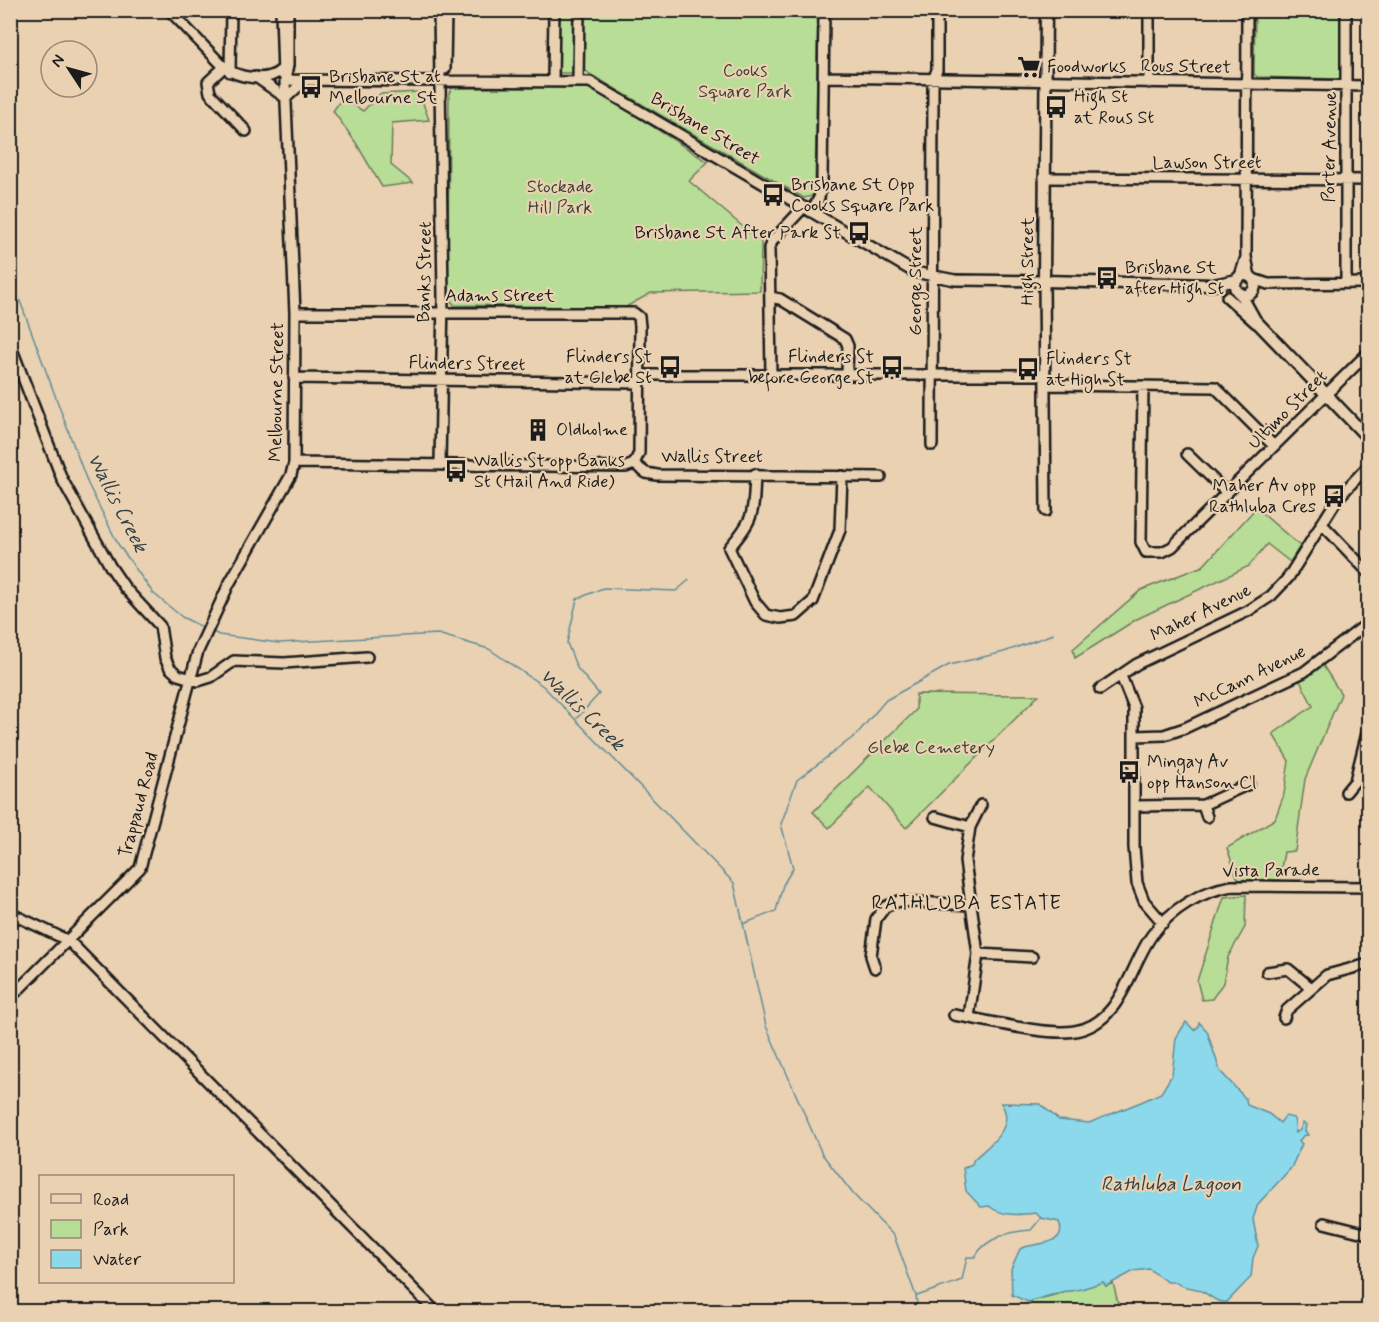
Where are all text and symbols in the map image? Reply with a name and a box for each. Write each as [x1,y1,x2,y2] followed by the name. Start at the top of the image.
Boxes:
[39,39,99,99] north arrow
[46,51,70,72] text: N
[1016,54,1042,80] supermarket icon: Foodworks
[1141,54,1231,80] street label: Rous Street
[1047,55,1126,79] place label: Foodworks
[698,59,792,104] park label: Cooks Square Park
[329,65,441,110] place label: Brisbane St at Melbourne St
[298,74,324,100] bus stop icon: Brisbane St at Melbourne St
[1074,85,1155,130] place label: High St at Rous St
[646,87,764,171] street label: Brisbane Street
[1317,91,1343,203] street label: Porter Avenue
[1043,94,1069,120] bus stop icon: High St at Rous St
[1152,151,1262,175] street label: Lawson Street
[791,173,934,218] place label: Brisbane St Opp Cooks Square Park
[527,175,593,220] park label: Stockade Hill Park
[760,182,786,208] bus stop icon: Brisbane St Opp Cooks Square Park
[1016,216,1042,305] street label: High Street
[846,220,872,246] bus stop icon: Brisbane St After Park St
[412,221,438,323] street label: Banks Street
[635,221,841,245] place label: Brisbane St After Park St
[904,226,929,336] street label: George Street
[1125,256,1224,303] place label: Brisbane St after High St
[1094,265,1120,291] bus stop icon: Brisbane St after High St
[445,284,555,308] street label: Adams Street
[264,322,290,462] street label: Melbourne Street
[565,345,652,390] place label: Flinders St at Glebe St
[748,345,874,392] place label: Flinders St before George St
[1046,347,1132,393] place label: Flinders St at High St
[408,351,526,377] street label: Flinders Street
[657,354,683,380] bus stop icon: Flinders St at Glebe St
[879,354,905,380] bus stop icon: Flinders St before George St
[1015,356,1041,382] bus stop icon: Flinders St at High St
[1243,365,1333,455] street label: Ultimo Street
[525,417,551,443] building icon: Oldholme
[556,418,628,442] place label: Oldholme
[661,445,763,469] street label: Wallis Street
[80,449,154,559] water label: Wallis Creek
[474,449,625,494] place label: Wallis St opp Banks St (Hail And Ride)
[443,458,469,484] bus stop icon: Wallis St opp Banks St (Hail And Ride)
[1209,474,1316,519] place label: Maher Av opp Rathluba Cres
[1321,483,1347,509] bus stop icon: Maher Av opp Rathluba Cres
[1147,578,1255,648] street label: Maher Avenue
[1190,640,1310,714] street label: McCann Avenue
[534,663,632,759] water label: Wallis Creek
[867,736,995,760] park label: Glebe Cemetery
[113,750,165,860] street label: Trappaud Road
[1147,750,1256,795] place label: Mingay Av opp Hanson Cl
[1116,759,1142,785] bus stop icon: Mingay Av opp Hanson Cl
[1222,858,1320,884] street label: Vista Parade
[872,890,1062,917] district label: RATHLUBA ESTATE
[1101,1171,1241,1198] water label: Rathluba Lagoon
[39,1175,234,1283] legend
[93,1188,129,1212] text: Road
[93,1218,129,1242] text: Park
[93,1248,142,1272] text: Water

